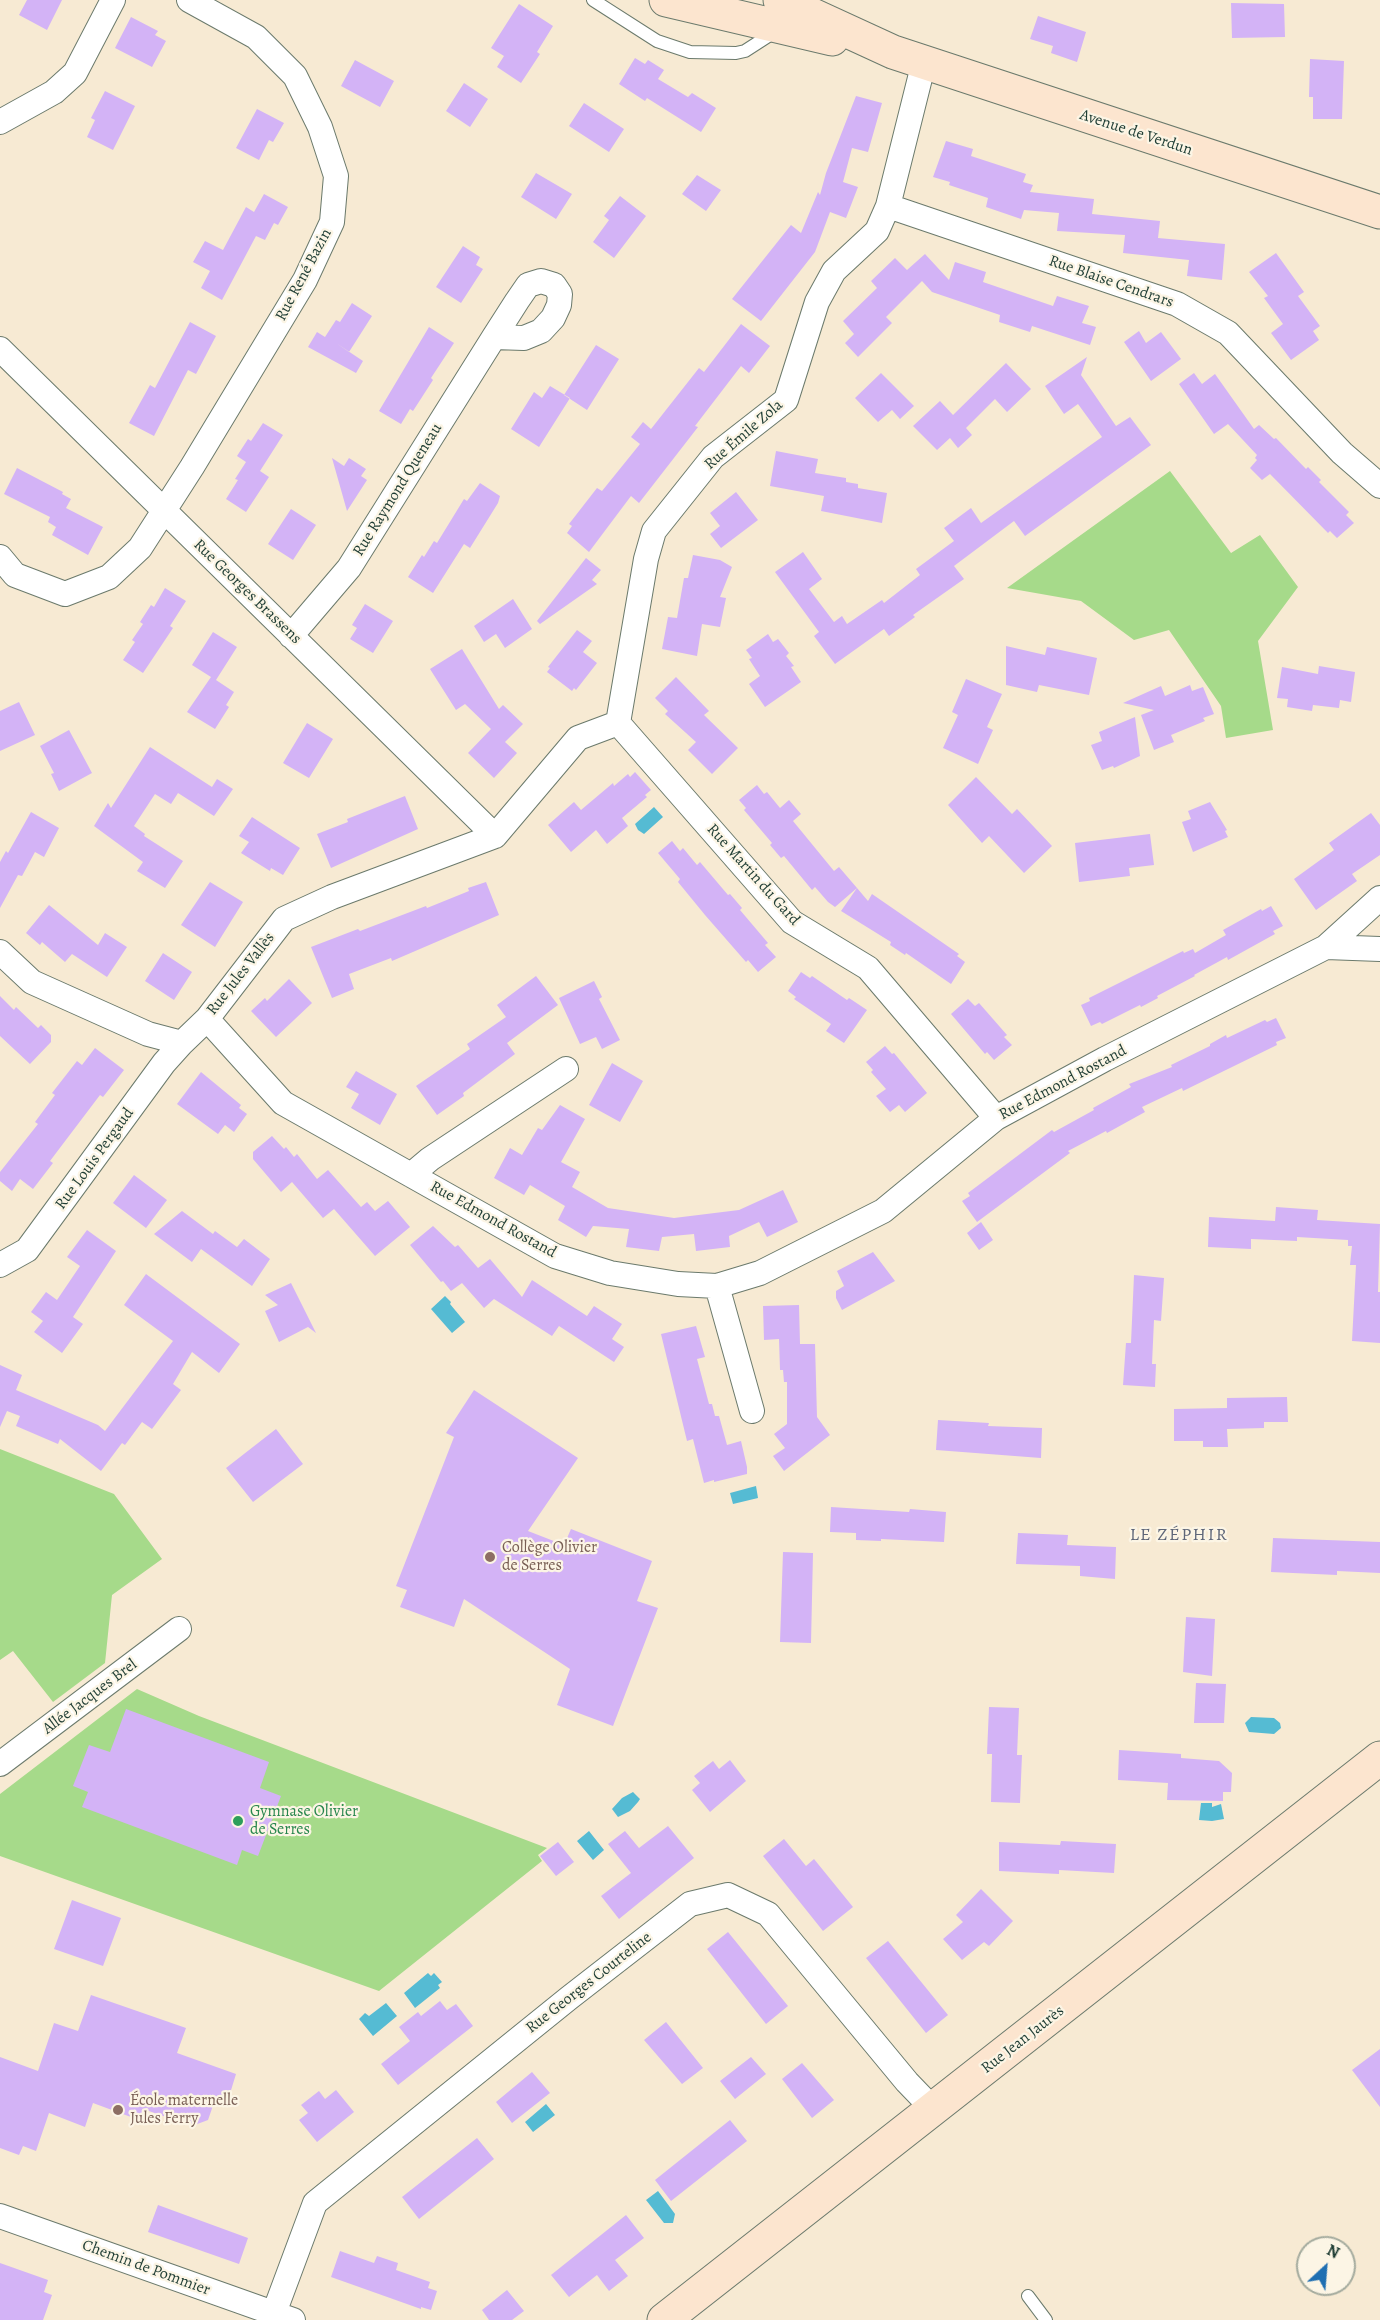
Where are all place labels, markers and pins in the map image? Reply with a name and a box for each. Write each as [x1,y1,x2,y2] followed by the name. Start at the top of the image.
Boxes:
[502,1538,597,1576] place label: Collège Olivier de Serres
[483,1550,497,1564] marker: Collège Olivier de Serres
[250,1802,358,1840] place label: Gymnase Olivier de Serres
[231,1814,245,1828] marker: Gymnase Olivier de Serres
[130,2091,238,2129] place label: École maternelle Jules Ferry
[111,2103,125,2117] marker: École maternelle Jules Ferry

